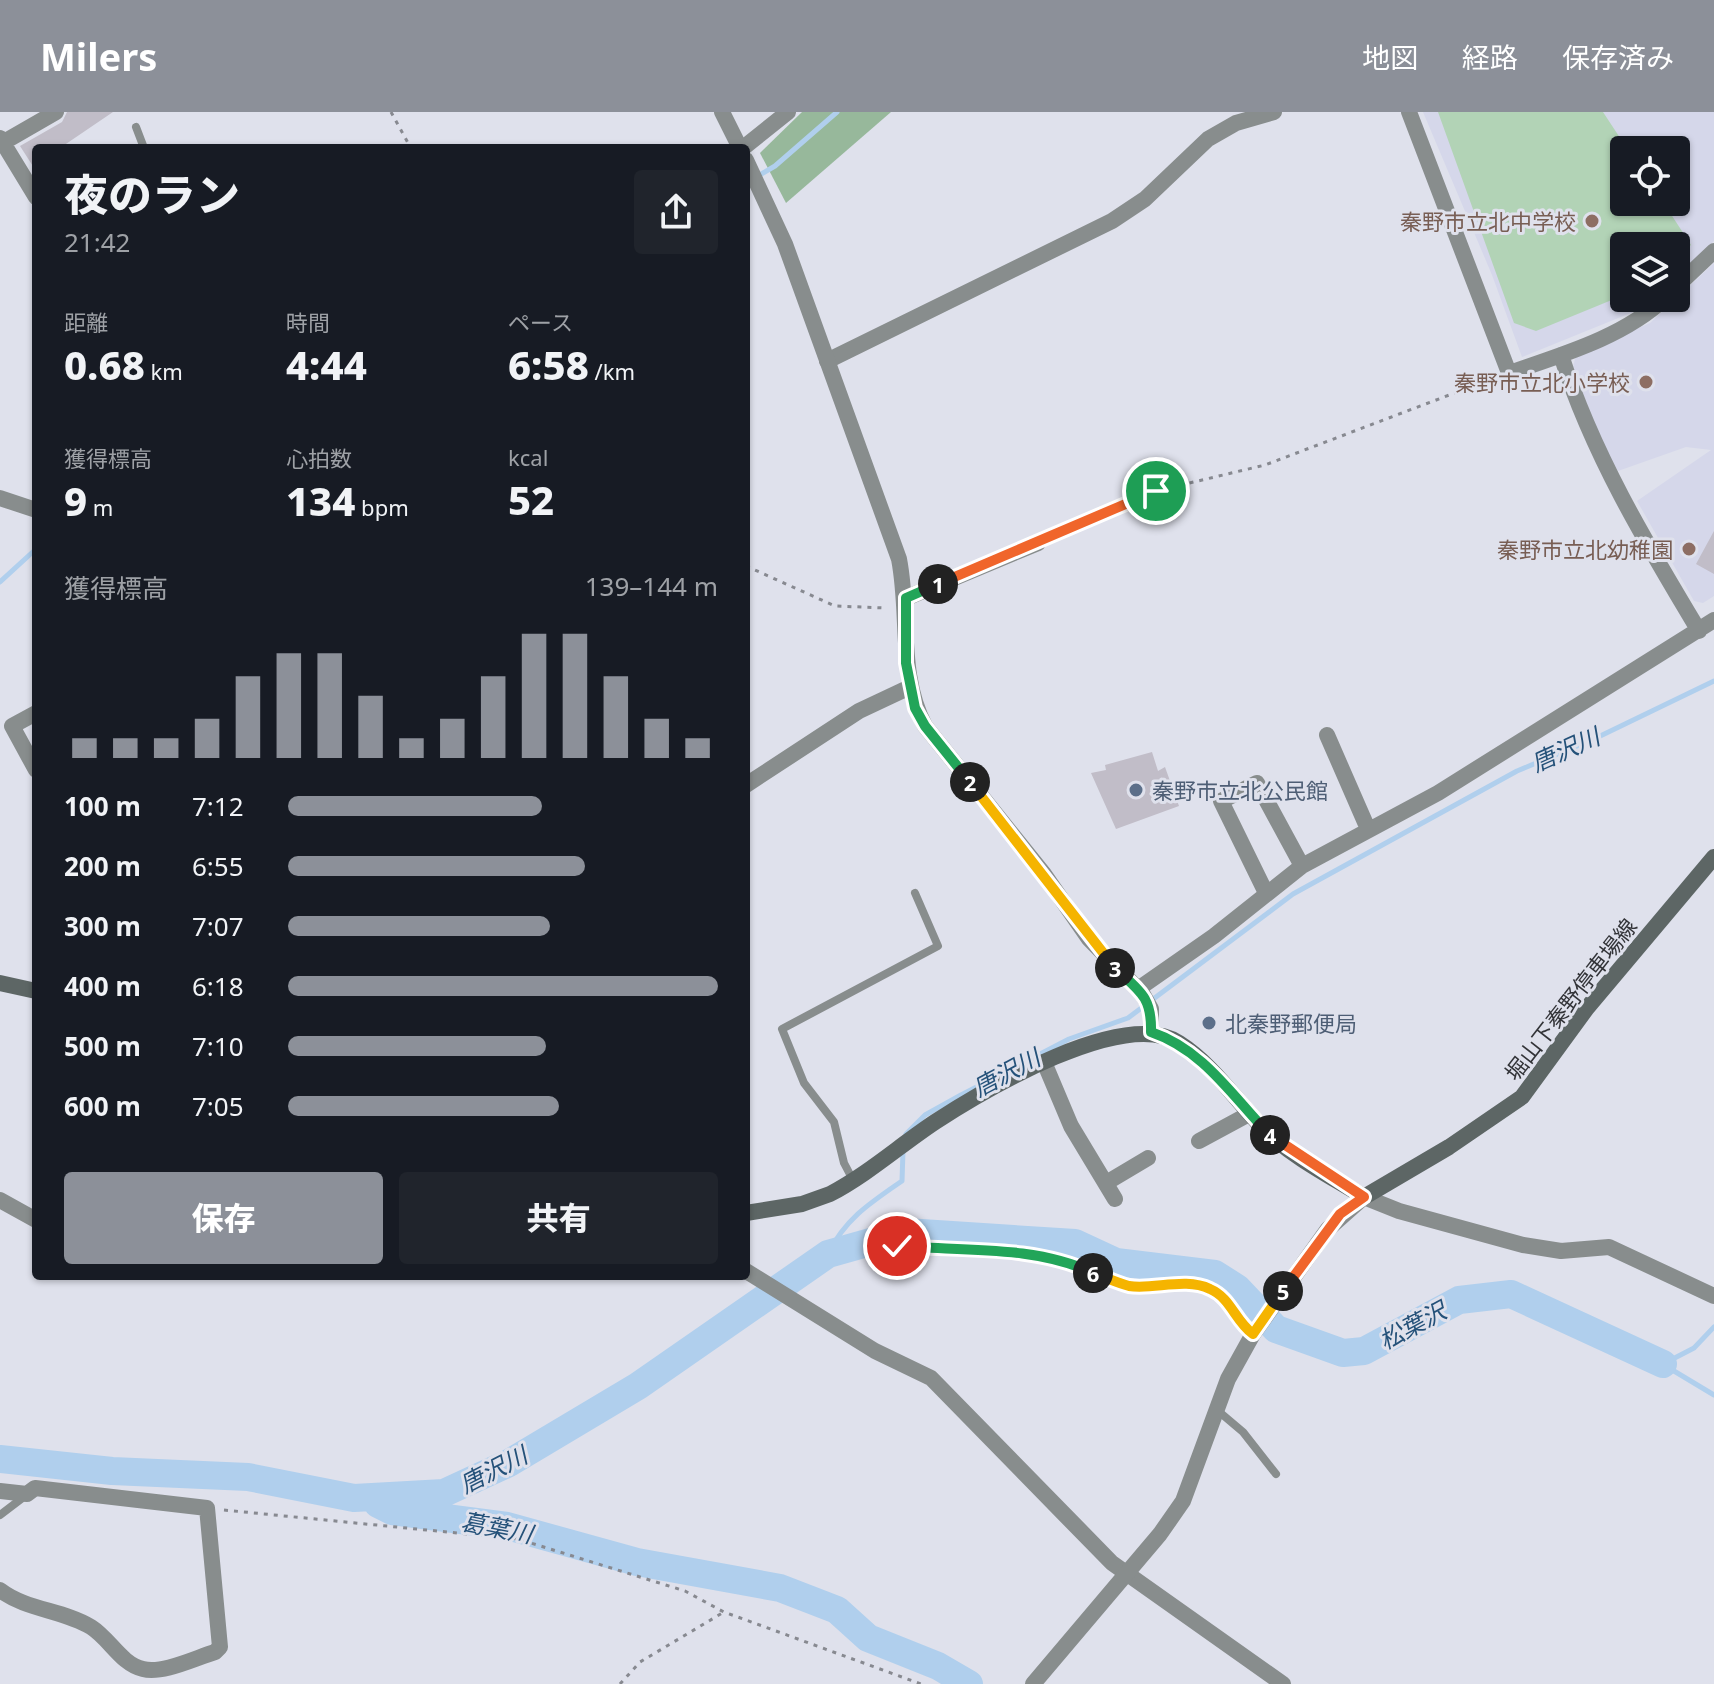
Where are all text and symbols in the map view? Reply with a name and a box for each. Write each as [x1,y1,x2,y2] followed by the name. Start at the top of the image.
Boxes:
[40,30,157,82] text: Milers
[1362,38,1418,76] text: 地図
[1462,38,1518,76] text: 経路
[1562,38,1674,76] text: 保存済み
[1610,136,1690,312] map controls
[1610,136,1690,216] button: locate
[64,164,240,224] text: 夜のラン
[634,170,718,254] button: share
[1400,206,1576,236] place label: 秦野市立北中学校
[1583,212,1601,230] marker: 秦野市立北中学校
[64,224,130,260] text: 21:42
[1610,232,1690,312] button: layers
[64,307,108,337] text: 距離
[286,307,330,337] text: 時間
[508,307,573,337] text: ペース
[64,337,145,392] text: 0.68
[286,337,367,392] text: 4:44
[508,337,589,392] text: 6:58
[145,356,183,386] text: km
[589,356,635,386] text: /km
[1454,367,1630,397] place label: 秦野市立北小学校
[1637,373,1655,391] marker: 秦野市立北小学校
[508,442,548,472] text: kcal
[64,443,152,473] text: 獲得標高
[286,443,352,473] text: 心拍数
[1122,457,1190,525] pin
[1134,469,1178,513] icon: arrive
[508,472,554,527] text: 52
[64,473,87,528] text: 9
[286,473,355,528] text: 134
[87,492,113,522] text: m
[355,492,409,522] text: bpm
[1497,534,1673,564] place label: 秦野市立北幼稚園
[1680,540,1698,558] marker: 秦野市立北幼稚園
[918,564,958,604] pin: 1
[585,568,718,604] text: 139–144 m
[932,569,944,599] text: 1
[64,570,168,606] text: 獲得標高
[1525,718,1607,779] water label: 唐沢川
[950,762,990,802] pin: 2
[964,767,976,797] text: 2
[1152,775,1328,805] place label: 秦野市立北公民館
[1127,781,1145,799] marker: 秦野市立北公民館
[64,788,141,824] text: 100 m
[192,788,244,824] text: 7:12
[64,848,141,884] text: 200 m
[192,848,244,884] text: 6:55
[64,908,141,944] text: 300 m
[192,908,244,944] text: 7:07
[1497,912,1643,1086] street label: 堀山下秦野停車場線
[1095,948,1135,988] pin: 3
[1109,953,1121,983] text: 3
[64,968,141,1004] text: 400 m
[192,968,244,1004] text: 6:18
[1225,1008,1357,1038] place label: 北秦野郵便局
[1200,1014,1218,1032] marker: 北秦野郵便局
[64,1028,141,1064] text: 500 m
[192,1028,244,1064] text: 7:10
[966,1039,1048,1103] water label: 唐沢川
[64,1088,141,1124] text: 600 m
[192,1088,244,1124] text: 7:05
[1250,1115,1290,1155] pin: 4
[1264,1120,1276,1150] text: 4
[64,1172,383,1264] button: 保存
[399,1172,718,1264] button: 共有
[863,1212,931,1280] pin
[875,1224,919,1268] icon: check
[1073,1253,1113,1293] pin: 6
[1087,1258,1099,1288] text: 6
[1263,1271,1303,1311] pin: 5
[1277,1276,1289,1306] text: 5
[1372,1292,1454,1356] water label: 松葉沢
[453,1437,535,1500] water label: 唐沢川
[459,1504,538,1551] water label: 葛葉川

